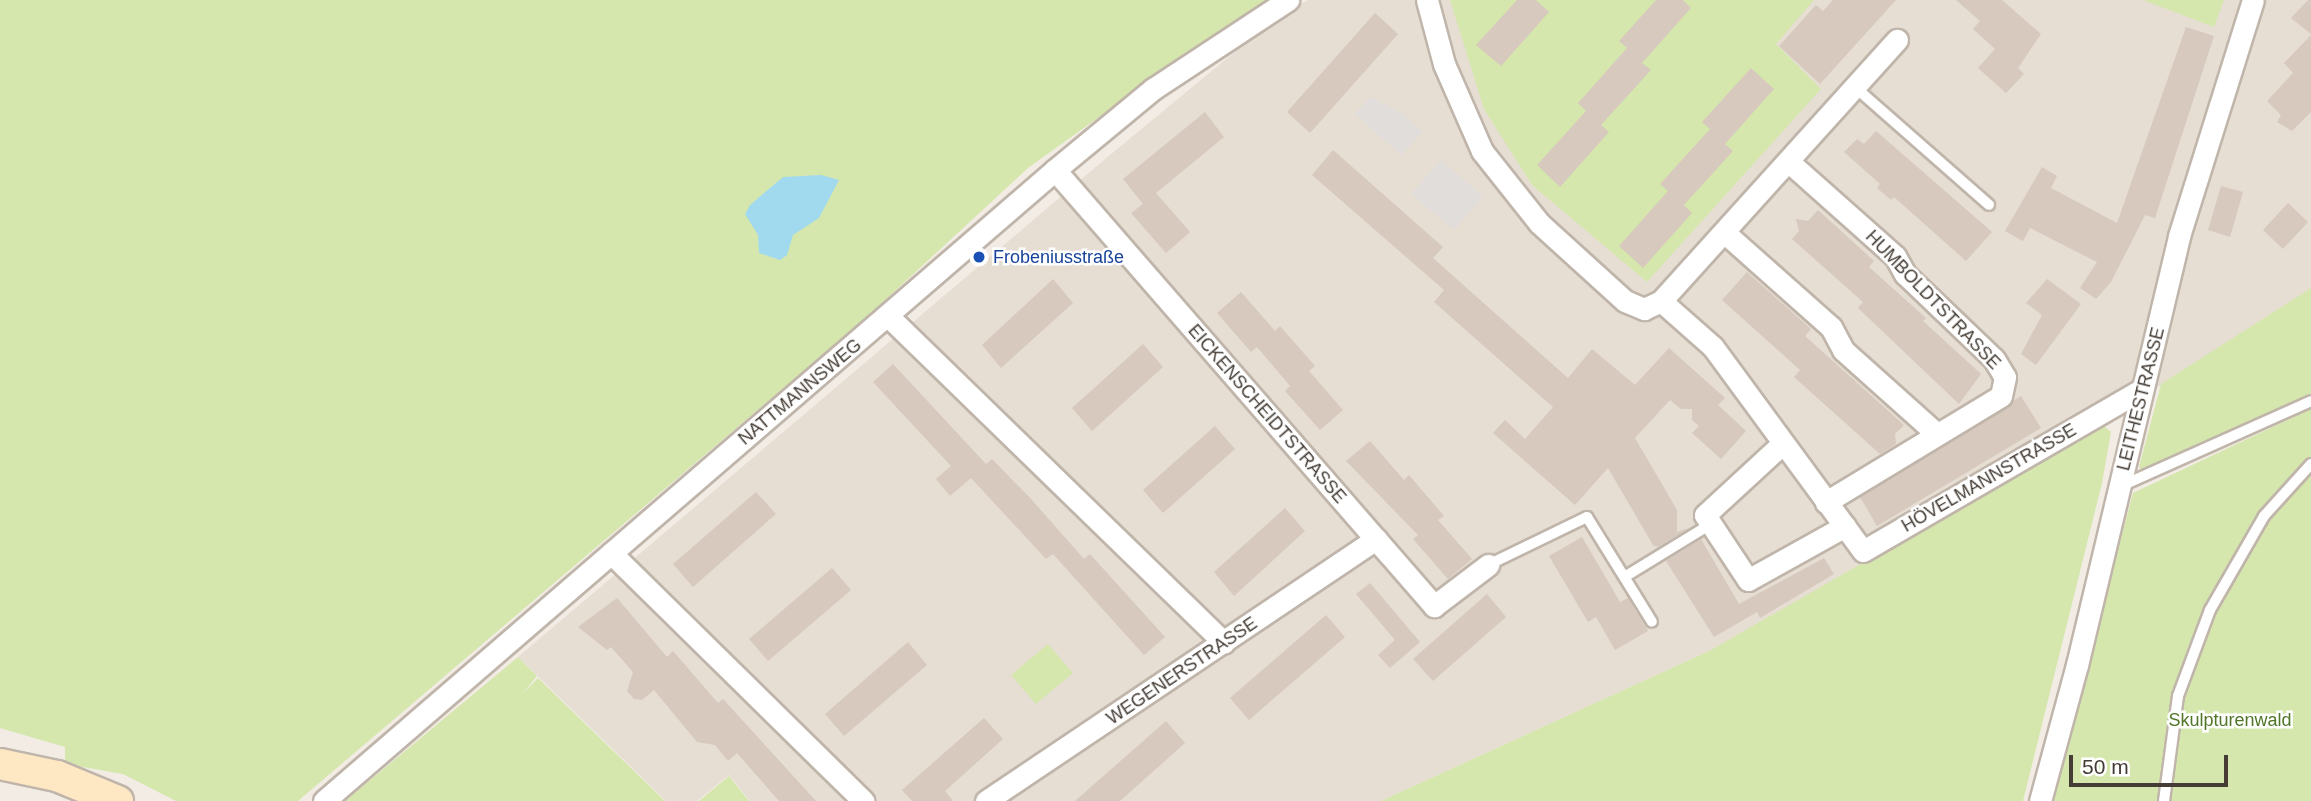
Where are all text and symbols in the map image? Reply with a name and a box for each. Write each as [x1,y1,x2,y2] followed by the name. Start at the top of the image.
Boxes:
[1861,226,2005,374] street label: HUMBOLDTSTRASSE
[993,246,1124,268] place label: Frobeniusstraße
[971,249,987,265] marker: Frobeniusstraße
[1183,320,1351,508] street label: EICKENSCHEIDTSTRASSE
[2113,325,2169,473] street label: LEITHESTRASSE
[734,334,866,450] street label: NATTMANNSWEG
[1898,419,2080,537] street label: HÖVELMANNSTRASSE
[1103,613,1261,729] street label: WEGENERSTRASSE
[2168,709,2292,731] park label: Skulpturenwald
[2073,742,2232,786] scale bar
[2082,755,2129,778] text: 50 m

